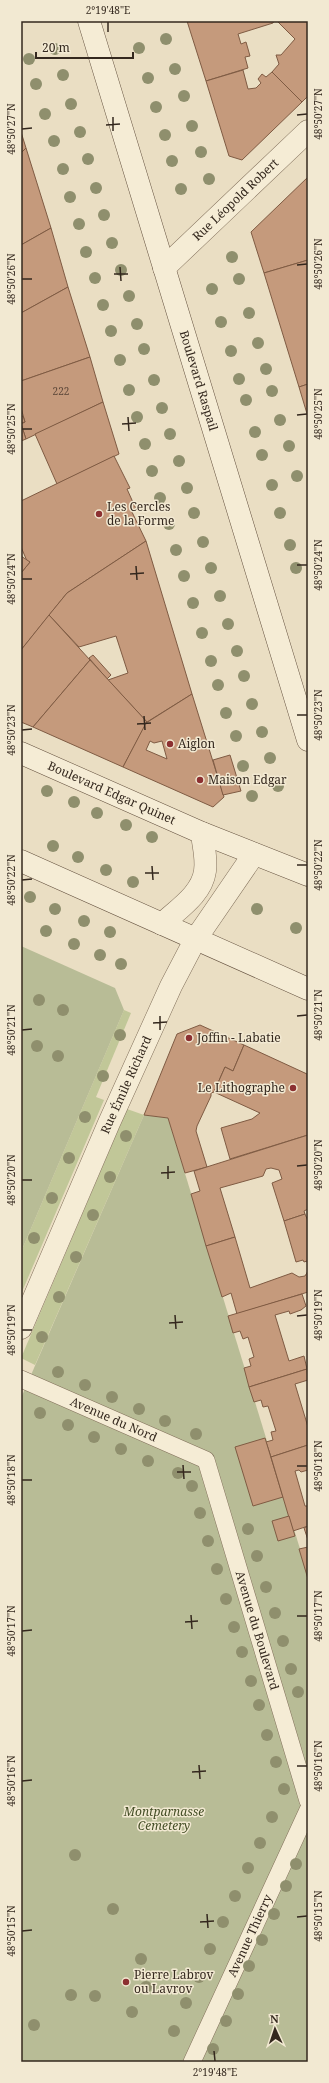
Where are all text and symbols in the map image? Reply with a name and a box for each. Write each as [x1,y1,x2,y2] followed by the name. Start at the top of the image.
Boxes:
[86,3,130,17] text: 2°19'48"E
[36,34,133,60] scale bar
[42,39,70,56] text: 20 m
[311,88,325,140] text: 48°50'27"N
[4,103,18,155] text: 48°50'27"N
[189,154,282,244] street label: Rue Léopold Robert
[311,238,325,290] text: 48°50'26"N
[4,253,18,305] text: 48°50'26"N
[176,328,222,433] street label: Boulevard Raspail
[53,384,69,398] house number: 222
[311,388,325,440] text: 48°50'25"N
[4,403,18,455] text: 48°50'25"N
[107,498,174,529] place label: Les Cercles de la Forme
[94,509,104,519] marker: Les Cercles de la Forme
[311,539,325,591] text: 48°50'24"N
[4,553,18,605] text: 48°50'24"N
[311,689,325,741] text: 48°50'23"N
[4,704,18,756] text: 48°50'23"N
[178,735,215,752] place label: Aiglon
[165,739,175,749] marker: Aiglon
[45,757,178,828] street label: Boulevard Edgar Quinet
[208,771,287,788] place label: Maison Edgar
[195,775,205,785] marker: Maison Edgar
[311,839,325,891] text: 48°50'22"N
[4,854,18,906] text: 48°50'22"N
[311,989,325,1041] text: 48°50'21"N
[4,1004,18,1056] text: 48°50'21"N
[196,1029,281,1046] place label: Joffin - Labatie
[96,1032,156,1136] street label: Rue Émile Richard
[184,1033,194,1043] marker: Joffin - Labatie
[198,1079,285,1096] place label: Le Lithographe
[288,1083,298,1093] marker: Le Lithographe
[311,1139,325,1191] text: 48°50'20"N
[4,1154,18,1206] text: 48°50'20"N
[311,1289,325,1341] text: 48°50'19"N
[4,1304,18,1356] text: 48°50'19"N
[68,1393,160,1446] street label: Avenue du Nord
[311,1440,325,1492] text: 48°50'18"N
[4,1454,18,1506] text: 48°50'18"N
[232,1569,284,1693] street label: Avenue du Boulevard
[311,1590,325,1642] text: 48°50'17"N
[4,1605,18,1657] text: 48°50'17"N
[311,1740,325,1792] text: 48°50'16"N
[4,1755,18,1807] text: 48°50'16"N
[123,1803,204,1834] park label: Montparnasse Cemetery
[311,1890,325,1942] text: 48°50'15"N
[223,1891,276,1980] street label: Avenue Thierry
[4,1905,18,1957] text: 48°50'15"N
[134,1966,214,1997] place label: Pierre Labrov ou Lavrov
[121,1977,131,1987] marker: Pierre Labrov ou Lavrov
[255,2009,295,2049] north arrow
[270,2011,280,2026] text: N
[193,2065,237,2079] text: 2°19'48"E

